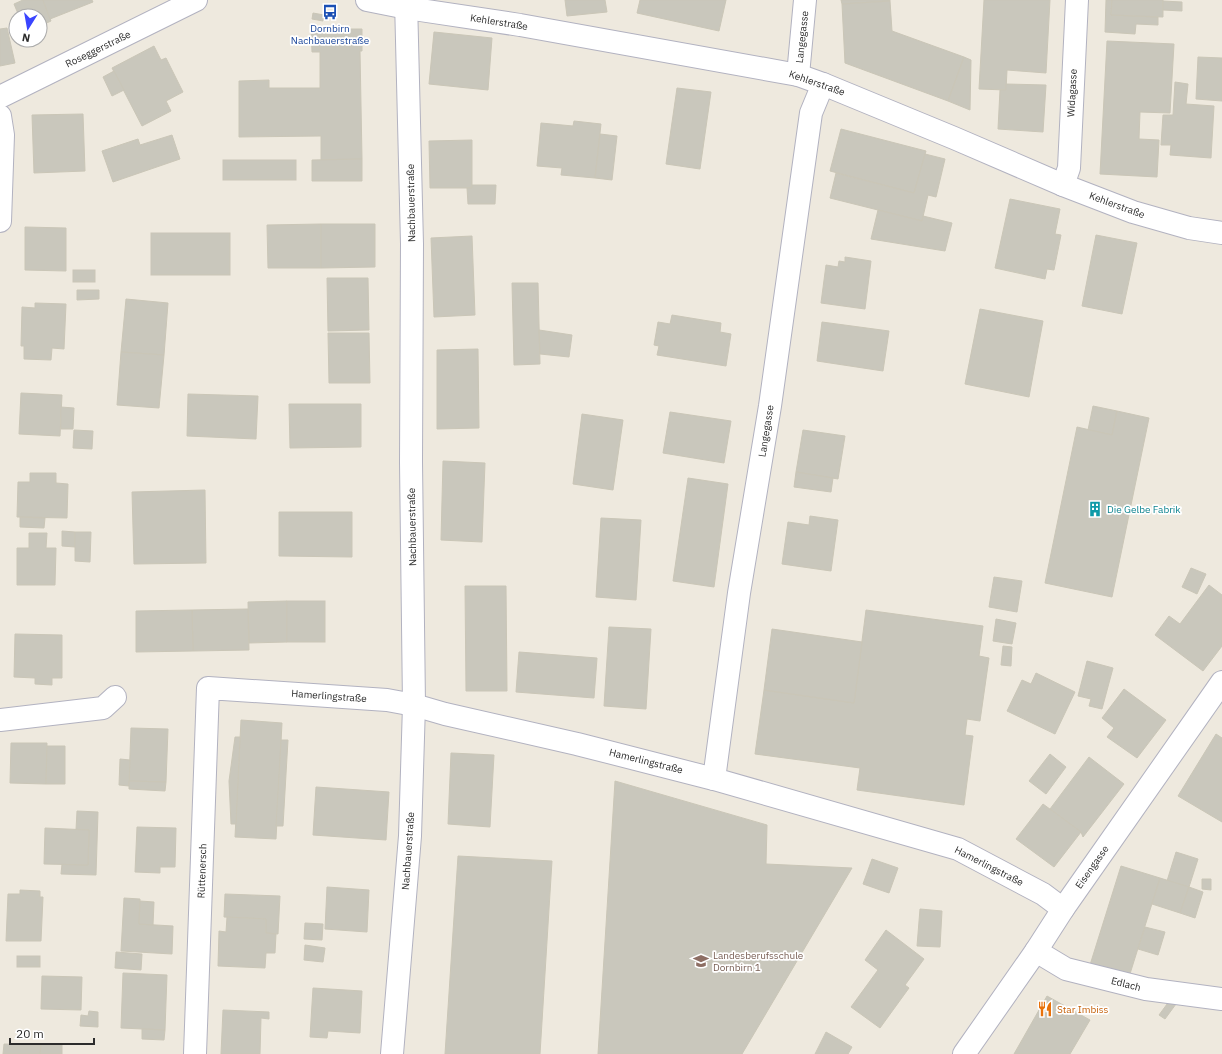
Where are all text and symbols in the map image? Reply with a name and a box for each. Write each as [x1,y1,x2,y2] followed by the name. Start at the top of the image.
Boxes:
[321,3,339,21] bus stop icon: Dornbirn Nachbauerstraße
[8,8,48,48] north arrow
[793,10,811,64] street label: Langegasse
[469,11,529,33] street label: Kehlerstraße
[291,22,370,47] place label: Dornbirn Nachbauerstraße
[63,27,133,70] street label: Roseggerstraße
[21,30,31,45] text: N
[787,67,847,99] street label: Kehlerstraße
[1064,68,1080,117] street label: Widagasse
[404,163,418,242] street label: Nachbauerstraße
[1087,189,1147,221] street label: Kehlerstraße
[755,404,777,458] street label: Langegasse
[405,487,419,566] street label: Nachbauerstraße
[1086,500,1104,518] building icon: Die Gelbe Fabrik
[1107,503,1181,516] place label: Die Gelbe Fabrik
[291,687,368,705] street label: Hamerlingstraße
[608,746,685,777] street label: Hamerlingstraße
[399,811,417,890] street label: Nachbauerstraße
[1072,842,1112,891] street label: Eisengasse
[195,843,209,899] street label: Rüttenersch
[952,843,1026,889] street label: Hamerlingstraße
[713,949,804,974] place label: Landesberufsschule Dornbirn 1
[692,952,710,970] school or university icon: Landesberufsschule Dornbirn 1
[1110,974,1142,994] street label: Edlach
[1036,1000,1054,1018] restaurant icon: Star Imbiss
[1057,1003,1109,1016] place label: Star Imbiss
[10,1020,94,1046] scale bar
[16,1026,44,1041] text: 20 m

